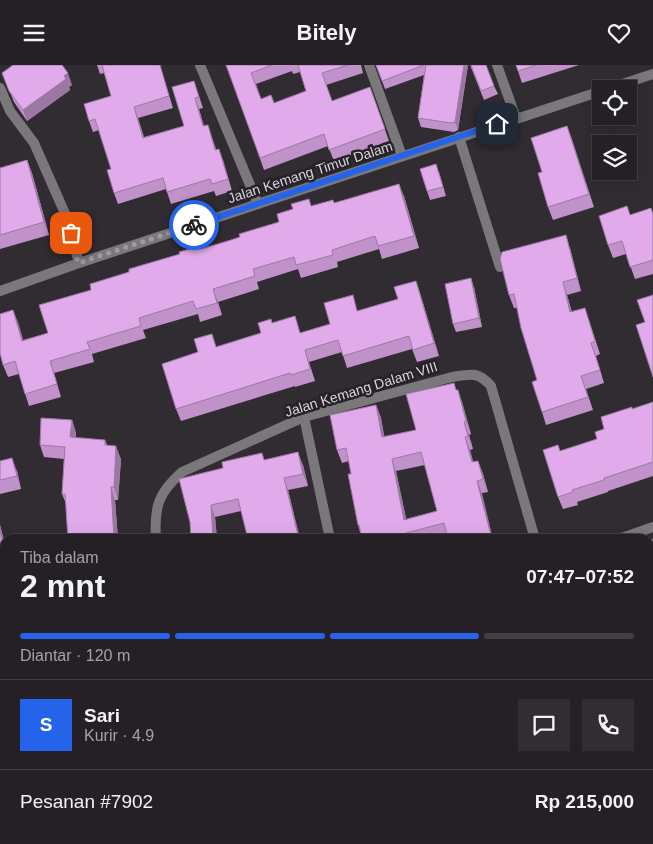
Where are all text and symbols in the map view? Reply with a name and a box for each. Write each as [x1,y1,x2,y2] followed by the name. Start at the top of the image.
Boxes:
[20,19,48,47] icon: menu
[605,19,633,47] icon: heart
[297,20,356,45] text: Bitely
[592,80,637,180] map controls
[592,80,637,125] button: locate
[476,103,518,145] pin
[483,110,511,138] icon: home
[592,135,637,180] button: layers
[225,138,395,206] street label: Jalan Kemang Timur Dalam
[169,200,219,250] courier
[180,211,208,239] icon: bike
[50,212,92,254] pin
[57,219,85,247] icon: bag
[283,358,439,420] street label: Jalan Kemang Dalam VIII
[20,549,99,566] text: Tiba dalam
[526,566,634,587] text: 07:47–07:52
[20,568,105,604] text: 2 mnt
[20,647,130,664] text: Diantar · 120 m
[518,699,570,751] button: chat
[582,699,634,751] button: phone
[84,705,120,726] text: Sari
[40,714,52,735] text: S
[84,727,154,744] text: Kurir · 4.9
[20,791,153,812] text: Pesanan #7902
[535,791,634,812] text: Rp 215,000

